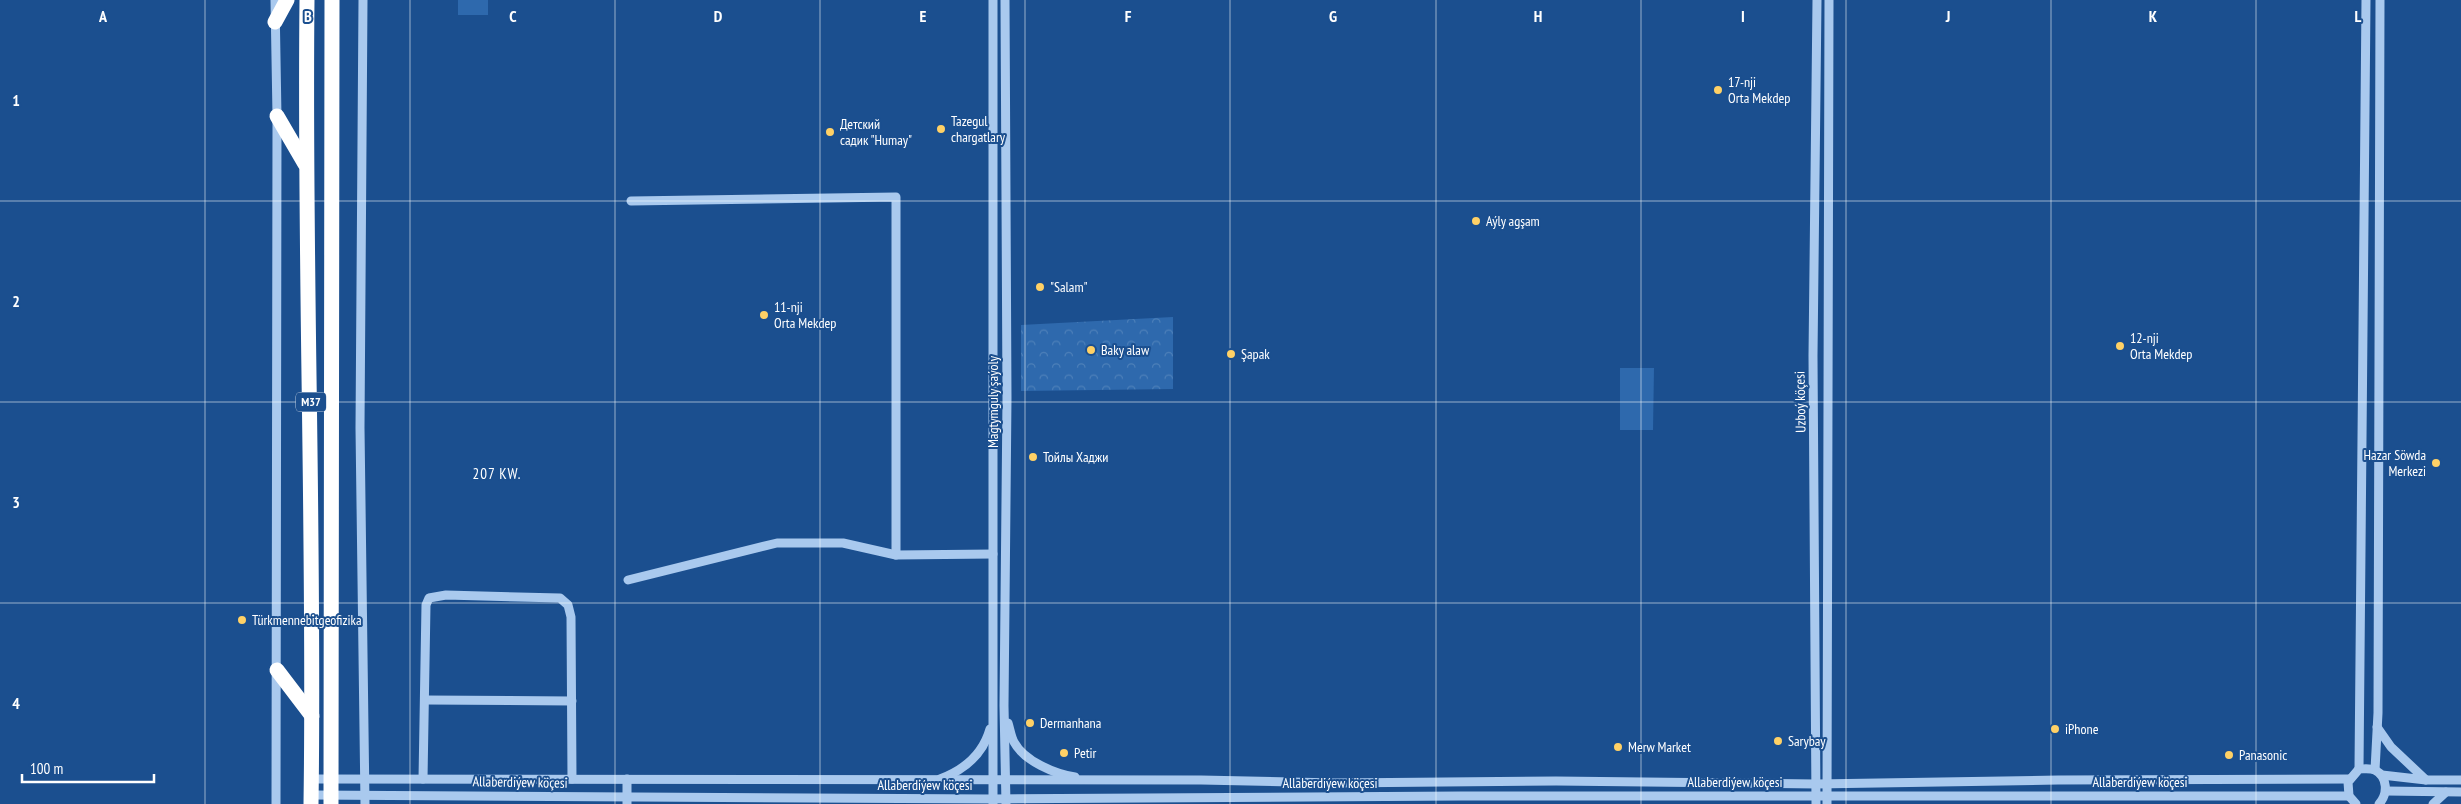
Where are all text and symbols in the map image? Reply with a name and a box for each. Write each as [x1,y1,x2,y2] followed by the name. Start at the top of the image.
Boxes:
[98,6,108,26] text: A
[304,6,312,26] text: B
[509,6,517,26] text: C
[714,6,723,26] text: D
[920,6,927,26] text: E
[1125,6,1132,26] text: F
[1329,6,1337,26] text: G
[1534,6,1542,26] text: H
[1741,6,1745,26] text: I
[1945,6,1950,26] text: J
[2149,6,2158,26] text: K
[2355,6,2362,26] text: L
[1728,73,1790,107] place label: 17-nji Orta Mekdep
[1712,84,1724,96] marker: 17-nji Orta Mekdep
[12,90,20,110] text: 1
[951,112,1006,146] place label: Tazegul chargatlary
[840,115,912,149] place label: Детский садик "Humay"
[935,123,947,135] marker: Tazegul chargatlary
[824,126,836,138] marker: Детский садик "Humay"
[1486,212,1540,230] place label: Aýly agşam
[1470,215,1482,227] marker: Aýly agşam
[1050,278,1088,296] place label: "Salam"
[1034,281,1046,293] marker: "Salam"
[12,291,20,311] text: 2
[774,298,836,332] place label: 11-nji Orta Mekdep
[758,309,770,321] marker: 11-nji Orta Mekdep
[2130,329,2192,363] place label: 12-nji Orta Mekdep
[2114,340,2126,352] marker: 12-nji Orta Mekdep
[1101,341,1150,359] place label: Baky alaw
[1085,344,1097,356] marker: Baky alaw
[1241,345,1270,363] place label: Şapak
[1225,348,1237,360] marker: Şapak
[984,355,1002,448] street label: Magtymguly şaýoly
[1790,371,1810,433] street label: Uzboý köçesi
[296,392,326,412] road number: M37
[2364,446,2426,480] place label: Hazar Söwda Merkezi
[1043,448,1108,466] place label: Тойлы Хаджи
[1027,451,1039,463] marker: Тойлы Хаджи
[2430,457,2442,469] marker: Hazar Söwda Merkezi
[473,464,521,483] district label: 207 KW.
[12,492,20,512] text: 3
[252,611,362,629] place label: Türkmennebitgeofizika
[236,614,248,626] marker: Türkmennebitgeofizika
[12,693,20,713] text: 4
[1040,714,1101,732] place label: Dermanhana
[1024,717,1036,729] marker: Dermanhana
[2065,720,2099,738] place label: iPhone
[2049,723,2061,735] marker: iPhone
[1788,732,1826,750] place label: Sarybay
[1772,735,1784,747] marker: Sarybay
[1628,738,1691,756] place label: Merw Market
[1612,741,1624,753] marker: Merw Market
[1074,744,1097,762] place label: Petir
[2239,746,2287,764] place label: Panasonic
[1058,747,1070,759] marker: Petir
[2223,749,2235,761] marker: Panasonic
[22,752,155,784] scale bar
[30,759,63,778] text: 100 m
[472,772,568,792] street label: Allaberdiýew köçesi
[1687,773,1783,791] street label: Allaberdiýew köçesi
[2092,773,2188,791] street label: Allaberdiýew köçesi
[1282,774,1378,792] street label: Allaberdiýew köçesi
[877,776,973,794] street label: Allaberdiýew köçesi

